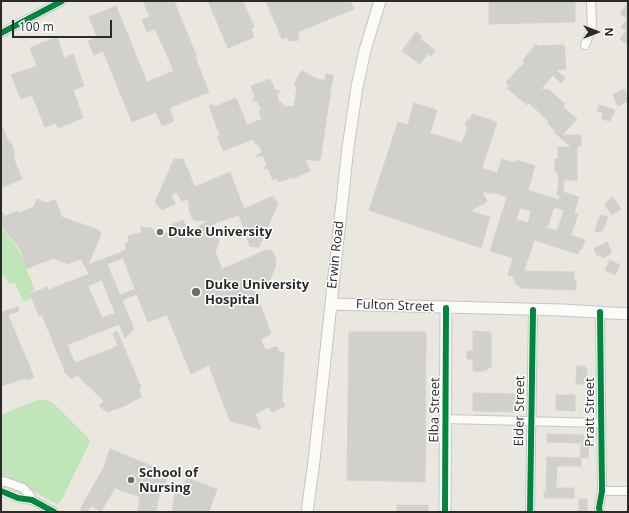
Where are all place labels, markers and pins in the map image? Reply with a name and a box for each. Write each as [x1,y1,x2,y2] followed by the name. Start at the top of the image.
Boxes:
[168,224,272,240] place label: Duke University
[155,227,165,237] marker: Duke University
[205,277,309,308] place label: Duke University Hospital
[190,286,202,298] marker: Duke University Hospital
[139,465,198,496] place label: School of Nursing
[126,475,136,485] marker: School of Nursing

